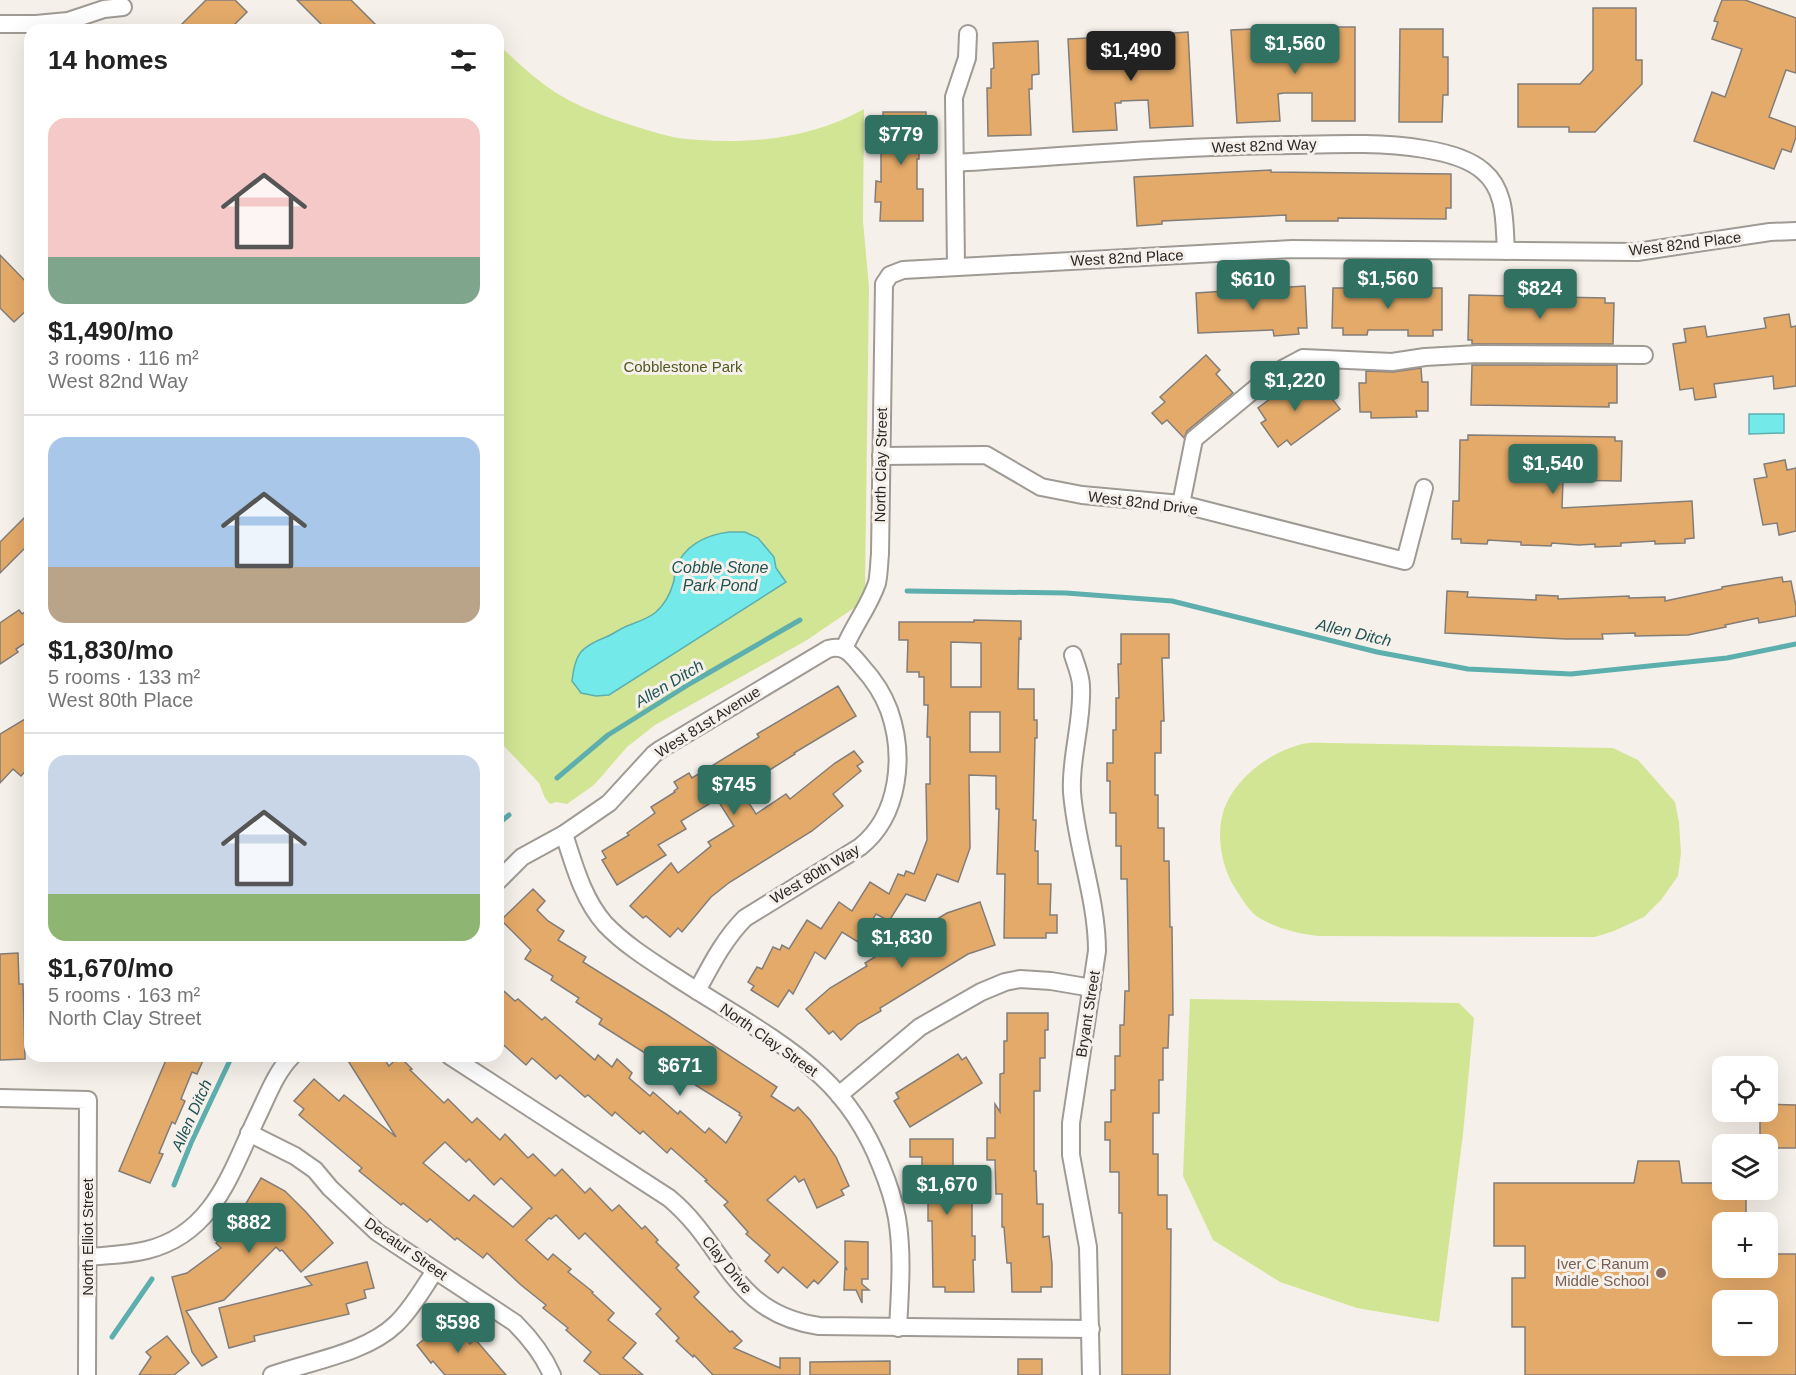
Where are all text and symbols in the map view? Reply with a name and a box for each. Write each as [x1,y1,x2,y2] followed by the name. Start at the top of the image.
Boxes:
[1246,24,1344,75] pin: $1,560
[1082,31,1180,82] pin: $1,490
[1264,32,1326,54] text: $1,560
[1100,39,1162,61] text: $1,490
[447,44,480,77] icon: filters
[48,45,168,75] text: 14 homes
[865,115,937,166] pin: $779
[879,123,923,145] text: $779
[1211,135,1317,156] street label: West 82nd Way
[210,157,318,265] icon: home
[1628,228,1742,259] street label: West 82nd Place
[1070,246,1184,269] street label: West 82nd Place
[1339,259,1437,310] pin: $1,560
[1217,260,1289,311] pin: $610
[1357,267,1419,289] text: $1,560
[1231,268,1275,290] text: $610
[1504,269,1576,320] pin: $824
[1518,277,1562,299] text: $824
[48,316,174,346] text: $1,490/mo
[48,347,199,369] text: 3 rooms · 116 m²
[623,358,743,375] park label: Cobblestone Park
[1246,361,1344,412] pin: $1,220
[1264,369,1326,391] text: $1,220
[48,370,188,392] text: West 82nd Way
[871,407,890,523] street label: North Clay Street
[1504,444,1602,495] pin: $1,540
[1522,452,1584,474] text: $1,540
[210,476,318,584] icon: home
[1087,487,1199,518] street label: West 82nd Drive
[672,559,769,594] water label: Cobble Stone Park Pond
[1314,615,1393,649] water label: Allen Ditch
[48,635,174,665] text: $1,830/mo
[631,656,706,711] water label: Allen Ditch
[48,666,200,688] text: 5 rooms · 133 m²
[652,682,763,761] street label: West 81st Avenue
[48,689,193,711] text: West 80th Place
[698,765,770,816] pin: $745
[712,773,756,795] text: $745
[210,794,318,902] icon: home
[767,840,863,907] street label: West 80th Way
[853,918,951,969] pin: $1,830
[871,926,933,948] text: $1,830
[48,953,174,983] text: $1,670/mo
[1072,969,1103,1058] street label: Bryant Street
[48,984,200,1006] text: 5 rooms · 163 m²
[717,1000,822,1080] street label: North Clay Street
[48,1007,201,1029] text: North Clay Street
[644,1046,716,1097] pin: $671
[658,1054,702,1076] text: $671
[1712,1056,1778,1356] map controls
[1712,1056,1778,1122] button: locate
[168,1077,215,1155] water label: Allen Ditch
[1712,1134,1778,1200] button: layers
[898,1165,996,1216] pin: $1,670
[916,1173,978,1195] text: $1,670
[79,1177,96,1296] street label: North Elliot Street
[213,1203,285,1254] pin: $882
[227,1211,271,1233] text: $882
[1712,1212,1778,1278] button: +
[362,1214,451,1284] street label: Decatur Street
[699,1232,756,1297] street label: Clay Drive
[1555,1255,1649,1289] place label: Iver C Ranum Middle School
[1654,1266,1668,1280] marker: Iver C Ranum Middle School
[1712,1290,1778,1356] button: −
[422,1303,494,1354] pin: $598
[436,1311,480,1333] text: $598

